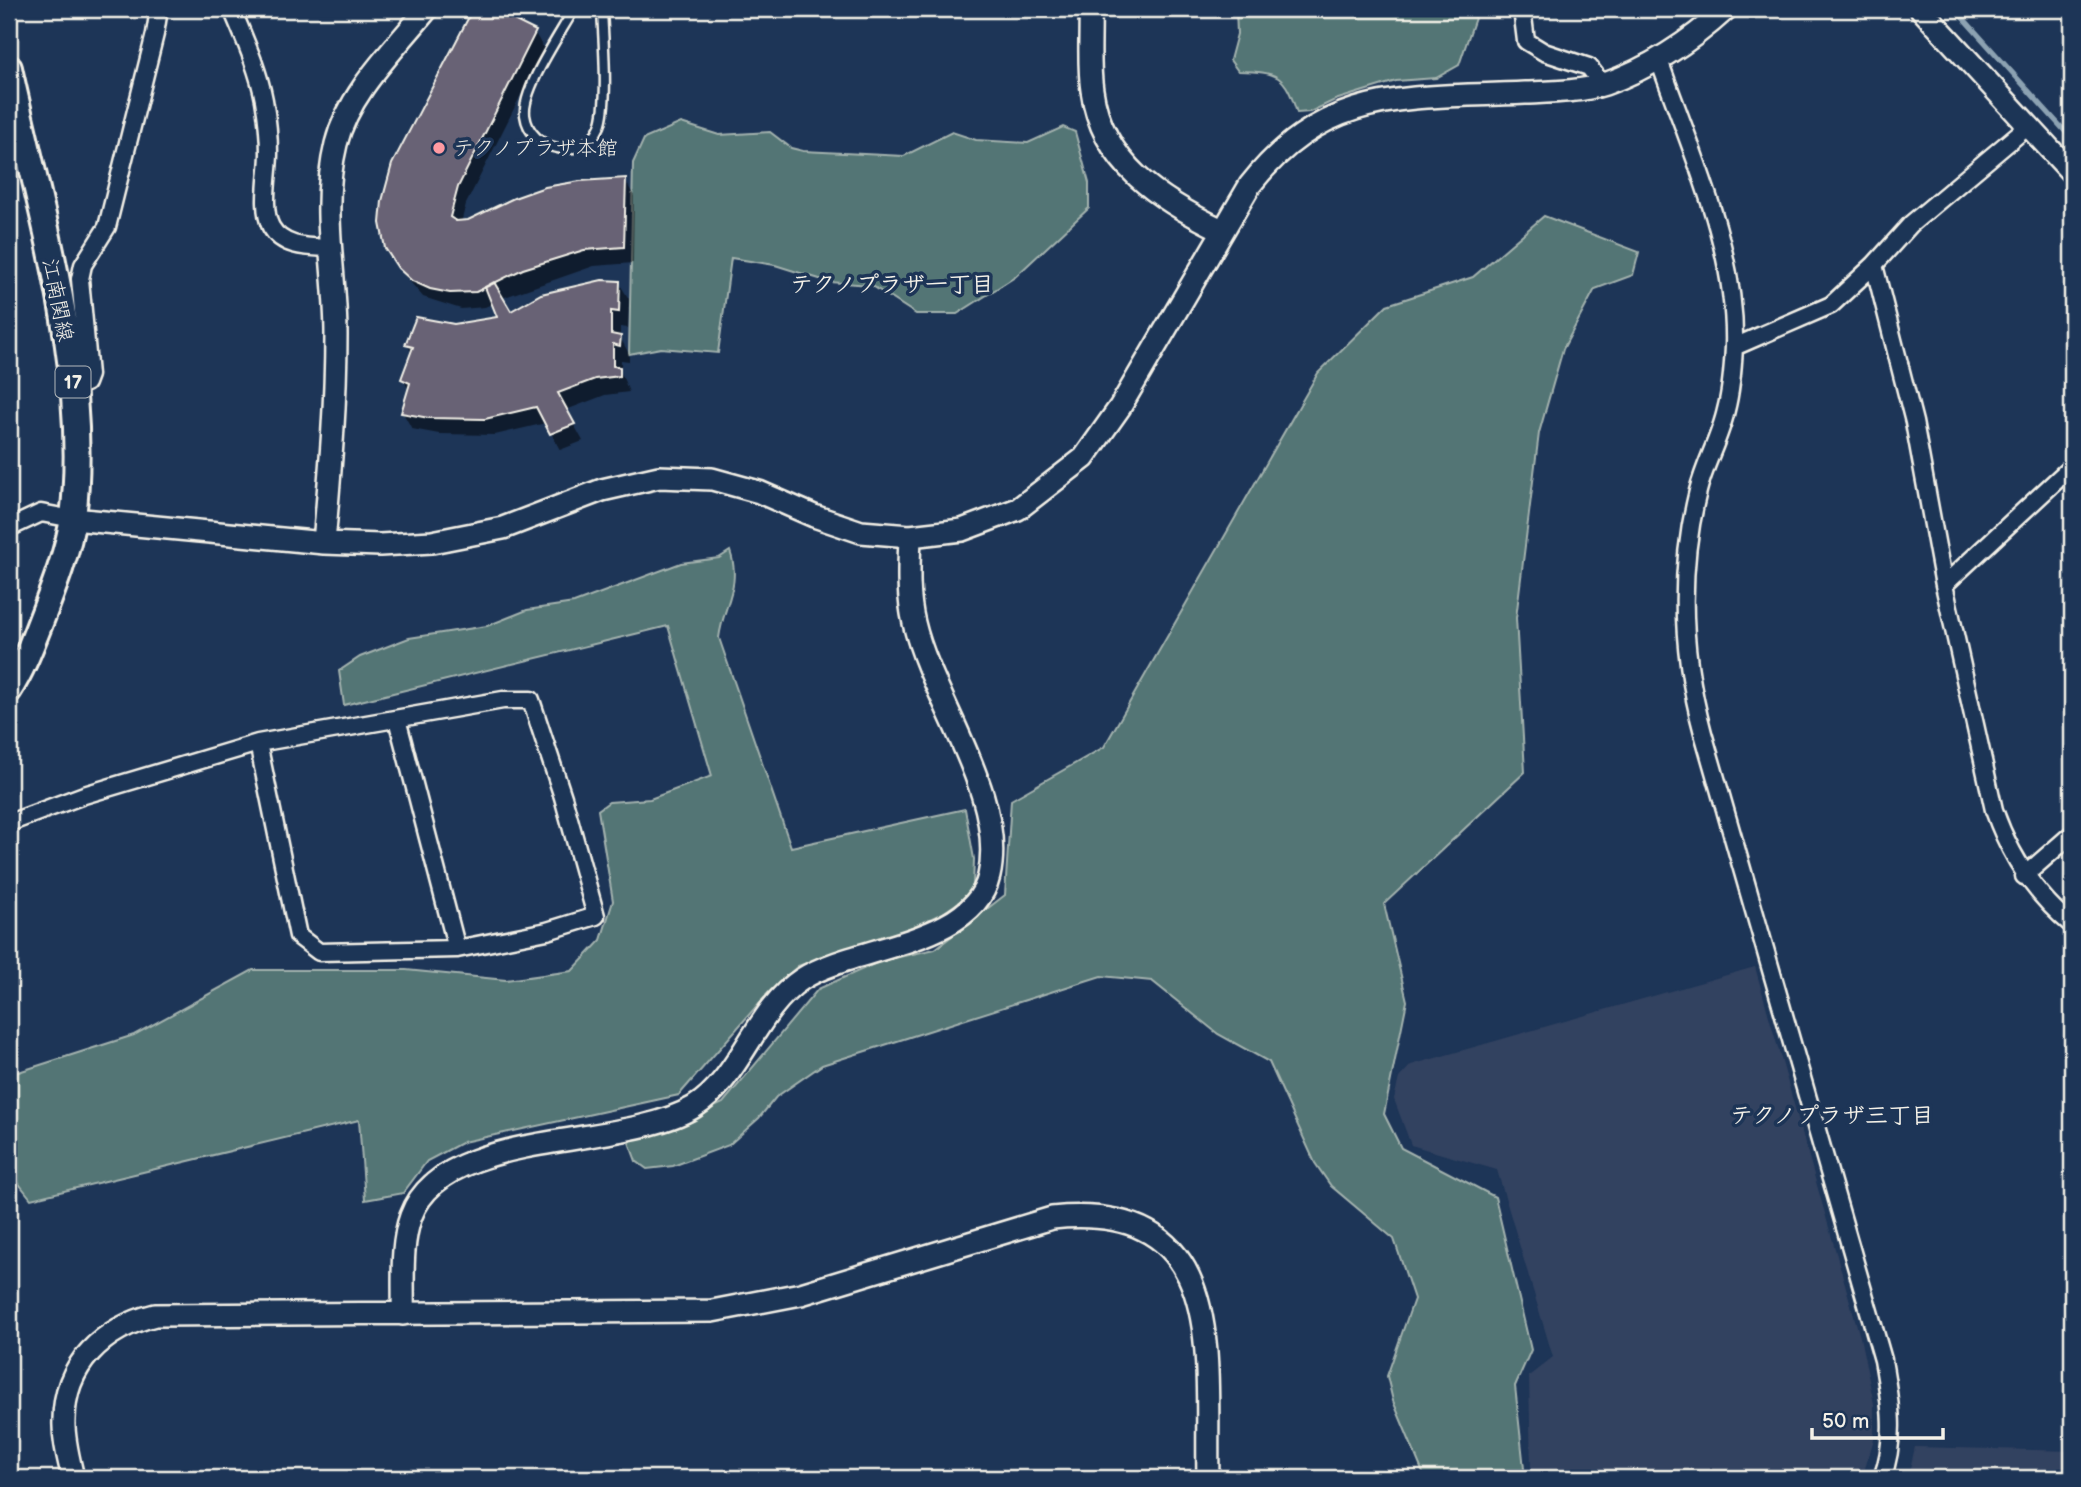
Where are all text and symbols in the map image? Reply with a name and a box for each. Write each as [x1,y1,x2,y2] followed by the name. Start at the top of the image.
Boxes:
[453,136,618,161] place label: テクノプラザ本館
[431,140,447,156] marker: テクノプラザ本館
[37,256,78,344] street label: 江南関線
[790,271,994,299] district label: テクノプラザ一丁目
[56,366,90,398] road number: 17
[1730,1102,1934,1130] district label: テクノプラザ三丁目
[1812,1396,1943,1440] scale bar
[1822,1409,1869,1434] text: 50 m

